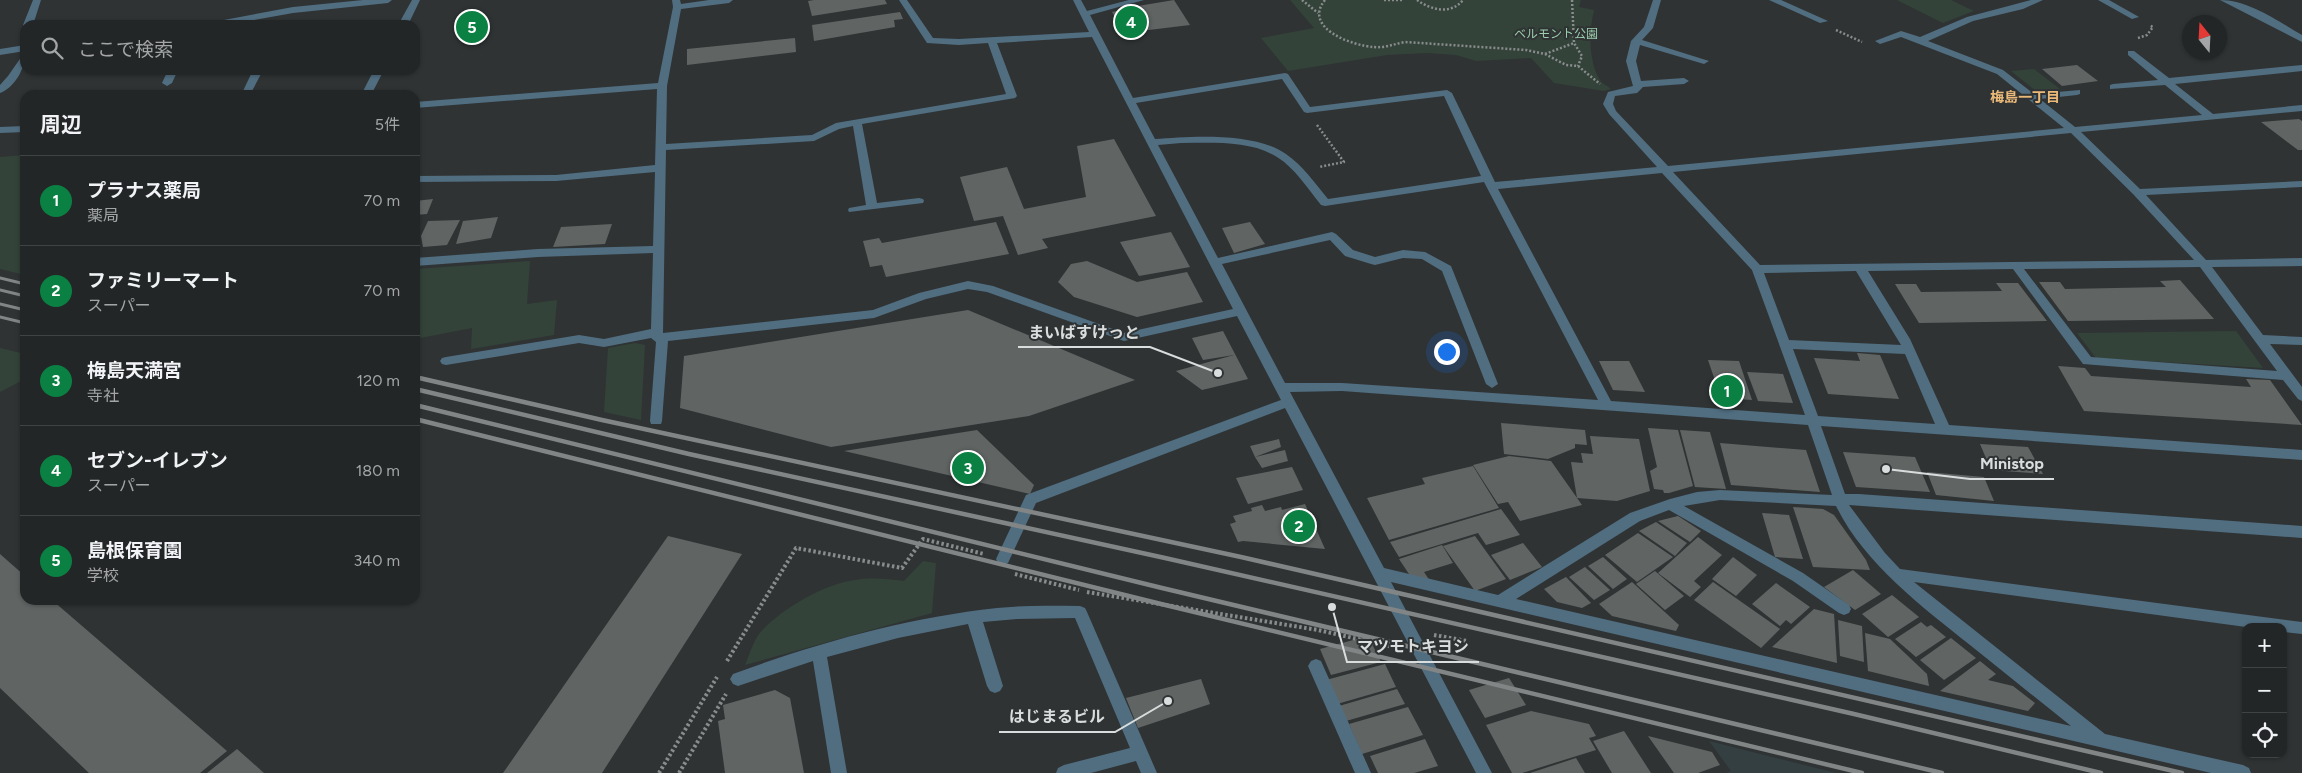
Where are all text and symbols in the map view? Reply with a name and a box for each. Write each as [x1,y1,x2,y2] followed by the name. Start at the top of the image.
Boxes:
[1115,3,1147,41] pin: 4
[456,8,488,46] pin: 5
[2182,15,2227,60] north arrow
[20,20,420,75] search box
[1514,27,1598,41] park label: ベルモント公園
[38,34,66,62] icon: search
[78,38,173,61] text: ここで検索
[1990,89,2060,106] district label: 梅島一丁目
[40,112,82,137] text: 周辺
[375,115,400,134] text: 5件
[87,179,201,202] text: プラナス薬局
[53,191,59,210] text: 1
[364,191,400,210] text: 70 m
[87,206,119,225] text: 薬局
[87,269,239,292] text: ファミリーマート
[51,281,61,300] text: 2
[364,281,400,300] text: 70 m
[87,296,151,315] text: スーパー
[1018,316,1150,347] callout: まいばすけっと
[1028,323,1140,342] text: まいばすけっと
[1434,339,1460,365] your location
[87,359,182,382] text: 梅島天満宮
[52,371,60,390] text: 3
[357,371,400,390] text: 120 m
[1711,372,1743,410] pin: 1
[87,386,119,405] text: 寺社
[1970,448,2054,479] callout: Ministop
[87,449,228,472] text: セブン-イレブン
[952,449,984,487] pin: 3
[1980,454,2044,473] text: Ministop
[51,461,61,480] text: 4
[356,461,400,480] text: 180 m
[87,476,151,495] text: スーパー
[1283,507,1315,545] pin: 2
[87,539,182,562] text: 島根保育園
[51,551,61,570] text: 5
[354,551,400,570] text: 340 m
[87,566,119,585] text: 学校
[2242,623,2287,758] map controls
[2242,623,2287,668] button: +
[1347,631,1479,662] callout: マツモトキヨシ
[1357,637,1469,656] text: マツモトキヨシ
[2242,668,2287,713] button: −
[999,701,1115,732] callout: はじまるビル
[1009,707,1105,726] text: はじまるビル
[2242,713,2287,758] button: locate

